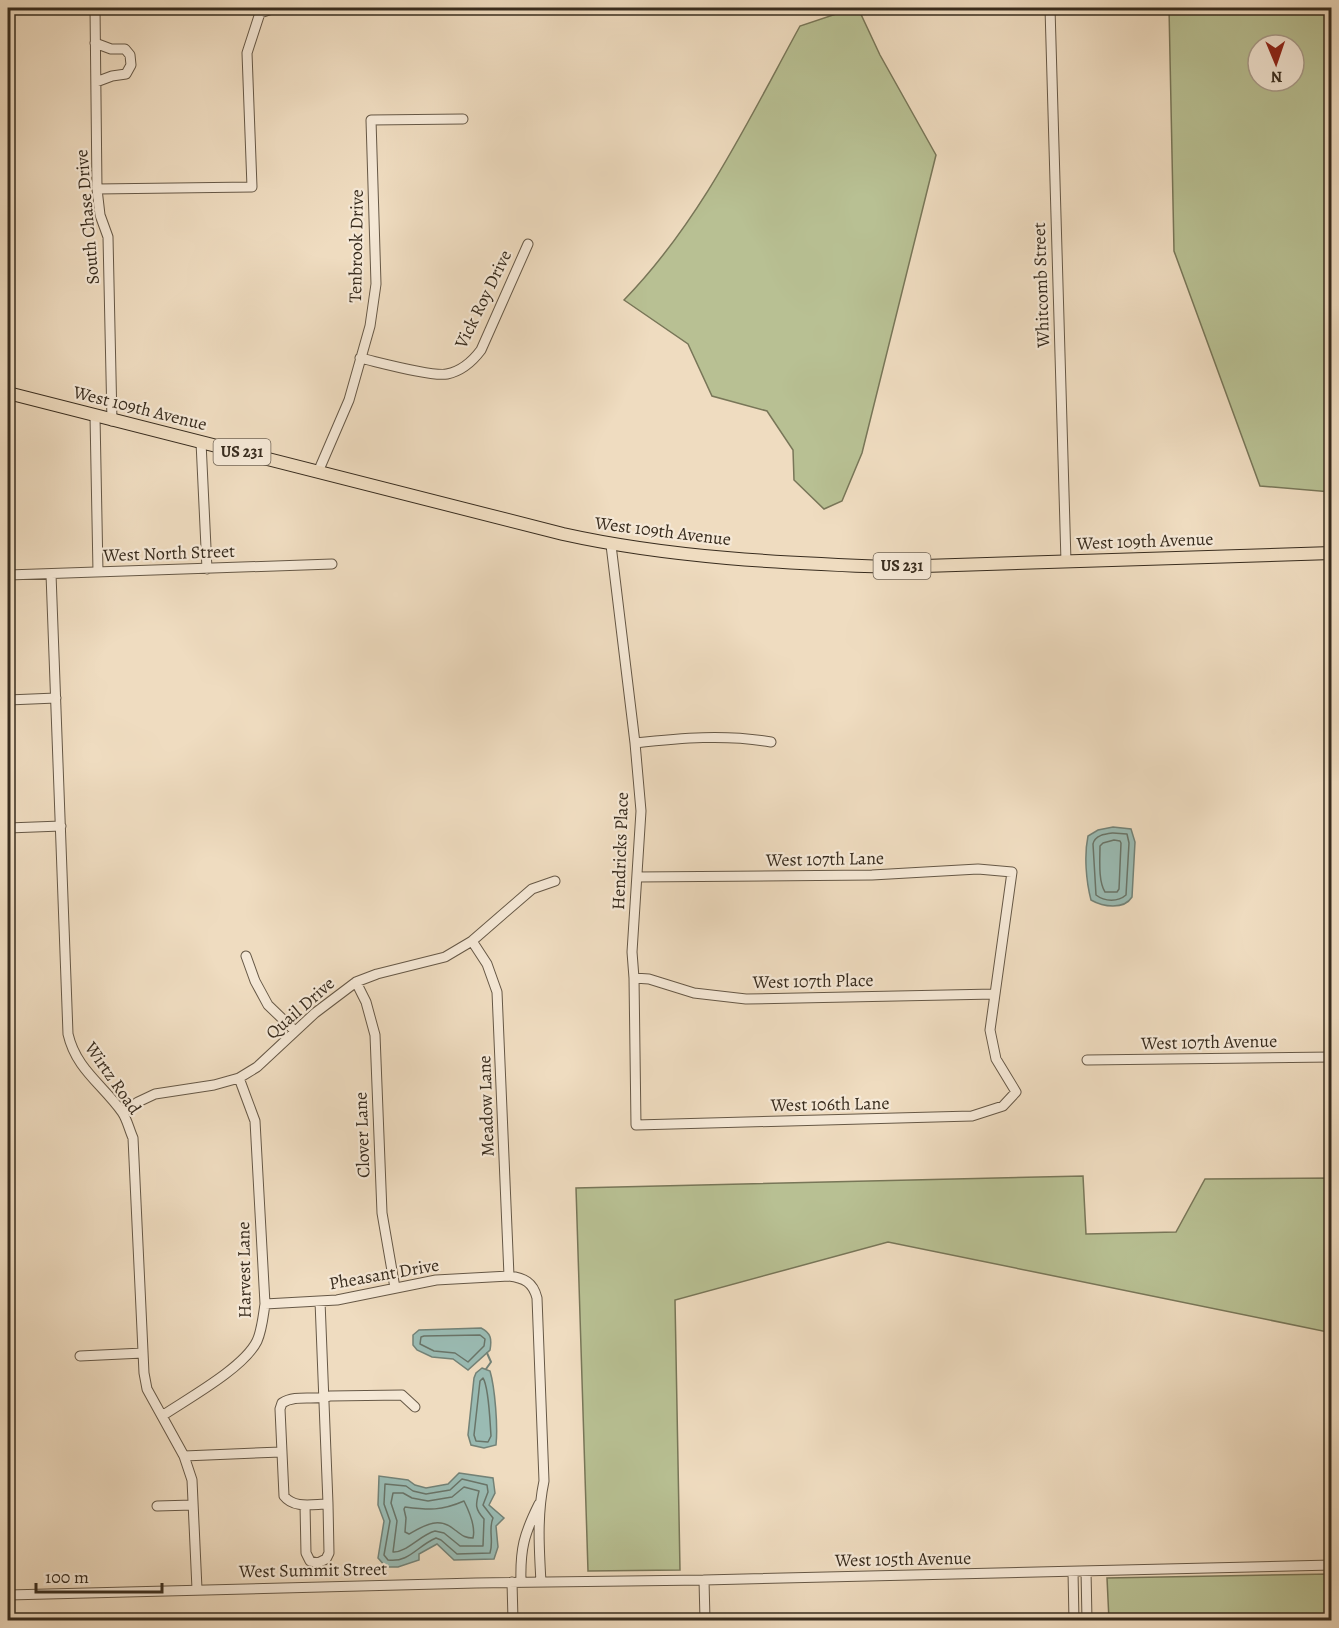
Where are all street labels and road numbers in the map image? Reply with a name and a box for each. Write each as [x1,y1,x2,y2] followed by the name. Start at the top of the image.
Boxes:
[69,148,105,286] street label: South Chase Drive
[343,189,369,303] street label: Tenbrook Drive
[1027,222,1055,349] street label: Whitcomb Street
[448,246,517,353] street label: Vick Roy Drive
[70,380,209,436] street label: West 109th Avenue
[214,439,270,465] road number: US 231
[593,511,732,551] street label: West 109th Avenue
[1075,527,1214,555] street label: West 109th Avenue
[102,539,235,567] street label: West North Street
[874,553,930,579] road number: US 231
[606,791,634,911] street label: Hendricks Place
[765,846,884,872] street label: West 107th Lane
[751,968,874,994] street label: West 107th Place
[260,971,340,1045] street label: Quail Drive
[1140,1029,1277,1055] street label: West 107th Avenue
[79,1036,147,1119] street label: Wirtz Road
[472,1055,500,1157] street label: Meadow Lane
[769,1091,890,1117] street label: West 106th Lane
[349,1092,375,1178] street label: Clover Lane
[231,1221,257,1319] street label: Harvest Lane
[327,1253,441,1295] street label: Pheasant Drive
[834,1546,971,1572] street label: West 105th Avenue
[238,1557,387,1583] street label: West Summit Street

